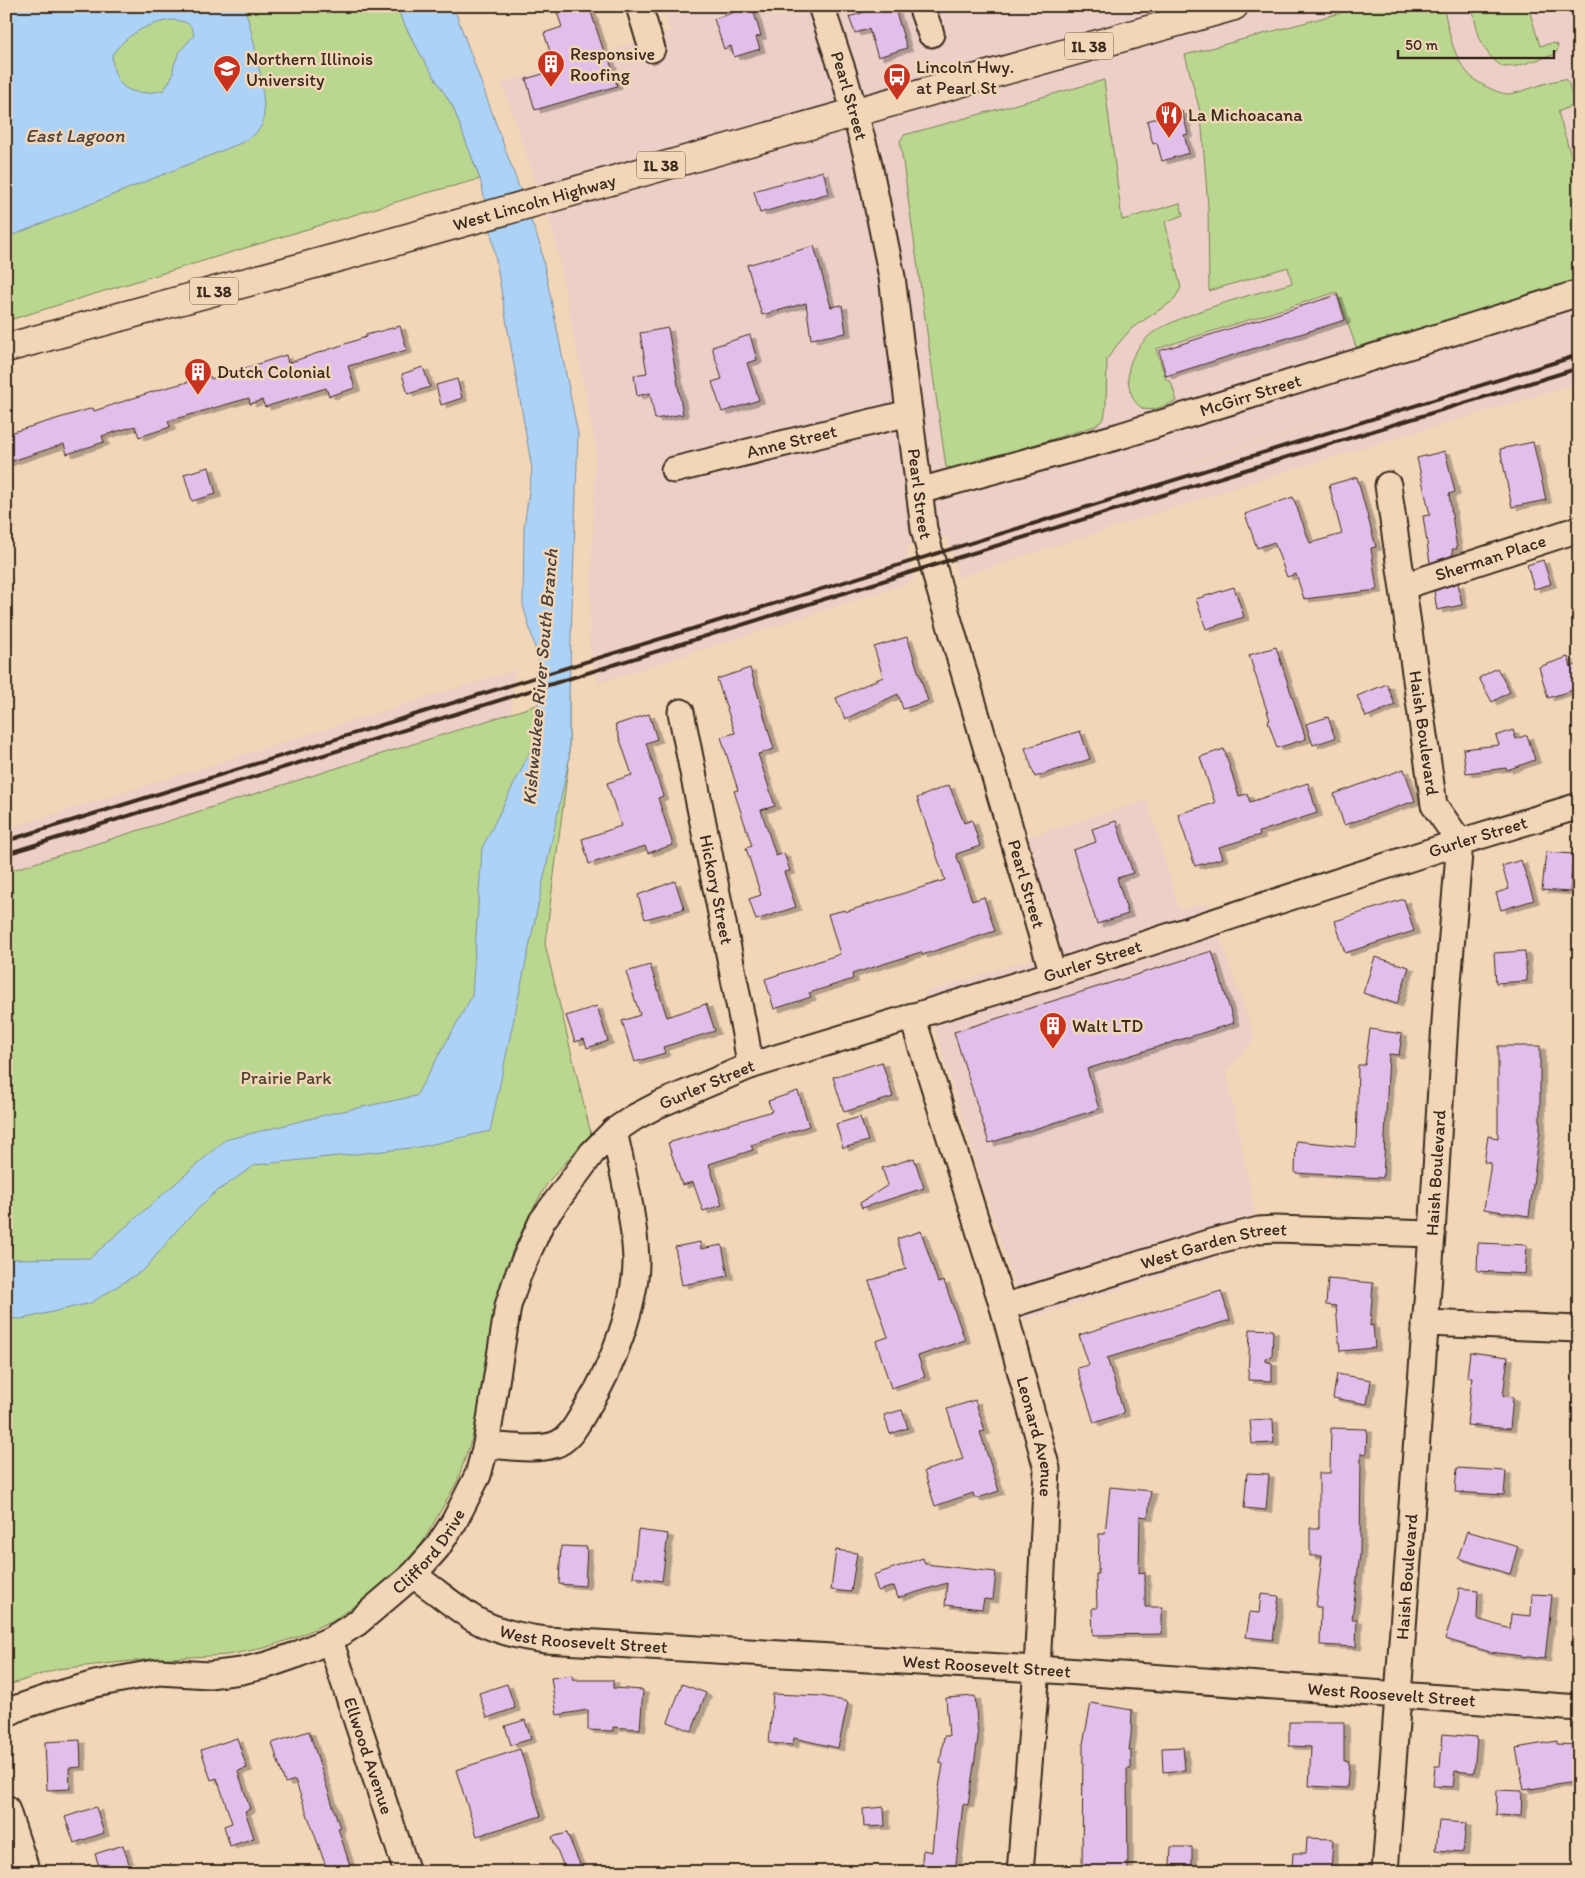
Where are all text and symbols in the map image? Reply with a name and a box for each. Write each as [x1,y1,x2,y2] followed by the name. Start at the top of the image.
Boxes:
[1398,28,1554,60] scale bar
[1065,32,1113,59] road number: IL 38
[1405,36,1438,54] text: 50 m
[570,43,655,86] place label: Responsive Roofing
[246,48,373,91] place label: Northern Illinois University
[826,48,873,143] street label: Pearl Street
[536,49,566,88] building icon: Responsive Roofing
[212,54,242,93] school or university icon: Northern Illinois University
[916,56,1014,99] place label: Lincoln Hwy. at Pearl St
[882,62,912,101] bus stop icon: Lincoln Hwy. at Pearl St
[1154,100,1184,139] restaurant icon: La Michoacana
[1188,104,1303,126] place label: La Michoacana
[25,124,125,147] water label: East Lagoon
[637,152,685,178] road number: IL 38
[450,169,619,236] street label: West Lincoln Highway
[190,278,238,304] road number: IL 38
[183,357,213,396] building icon: Dutch Colonial
[217,361,331,383] place label: Dutch Colonial
[1197,369,1304,422] street label: McGirr Street
[744,420,839,463] street label: Anne Street
[903,447,937,542] street label: Pearl Street
[1432,530,1549,586] street label: Sherman Place
[517,547,563,806] water label: Kishwaukee River South Branch
[1404,669,1444,797] street label: Haish Boulevard
[1426,811,1530,862] street label: Gurler Street
[695,833,738,947] street label: Hickory Street
[1003,837,1050,931] street label: Pearl Street
[1041,935,1145,987] street label: Gurler Street
[1038,1011,1068,1050] building icon: Walt LTD
[1072,1015,1143,1037] place label: Walt LTD
[656,1054,758,1114] street label: Gurler Street
[241,1067,332,1089] park label: Prairie Park
[1421,1109,1451,1237] street label: Haish Boulevard
[1138,1218,1288,1274] street label: West Garden Street
[1011,1374,1058,1497] street label: Leonard Avenue
[387,1505,470,1599] street label: Clifford Drive
[1391,1513,1422,1641] street label: Haish Boulevard
[497,1620,668,1658] street label: West Roosevelt Street
[902,1650,1072,1682] street label: West Roosevelt Street
[1307,1677,1477,1712] street label: West Roosevelt Street
[339,1694,398,1817] street label: Ellwood Avenue

